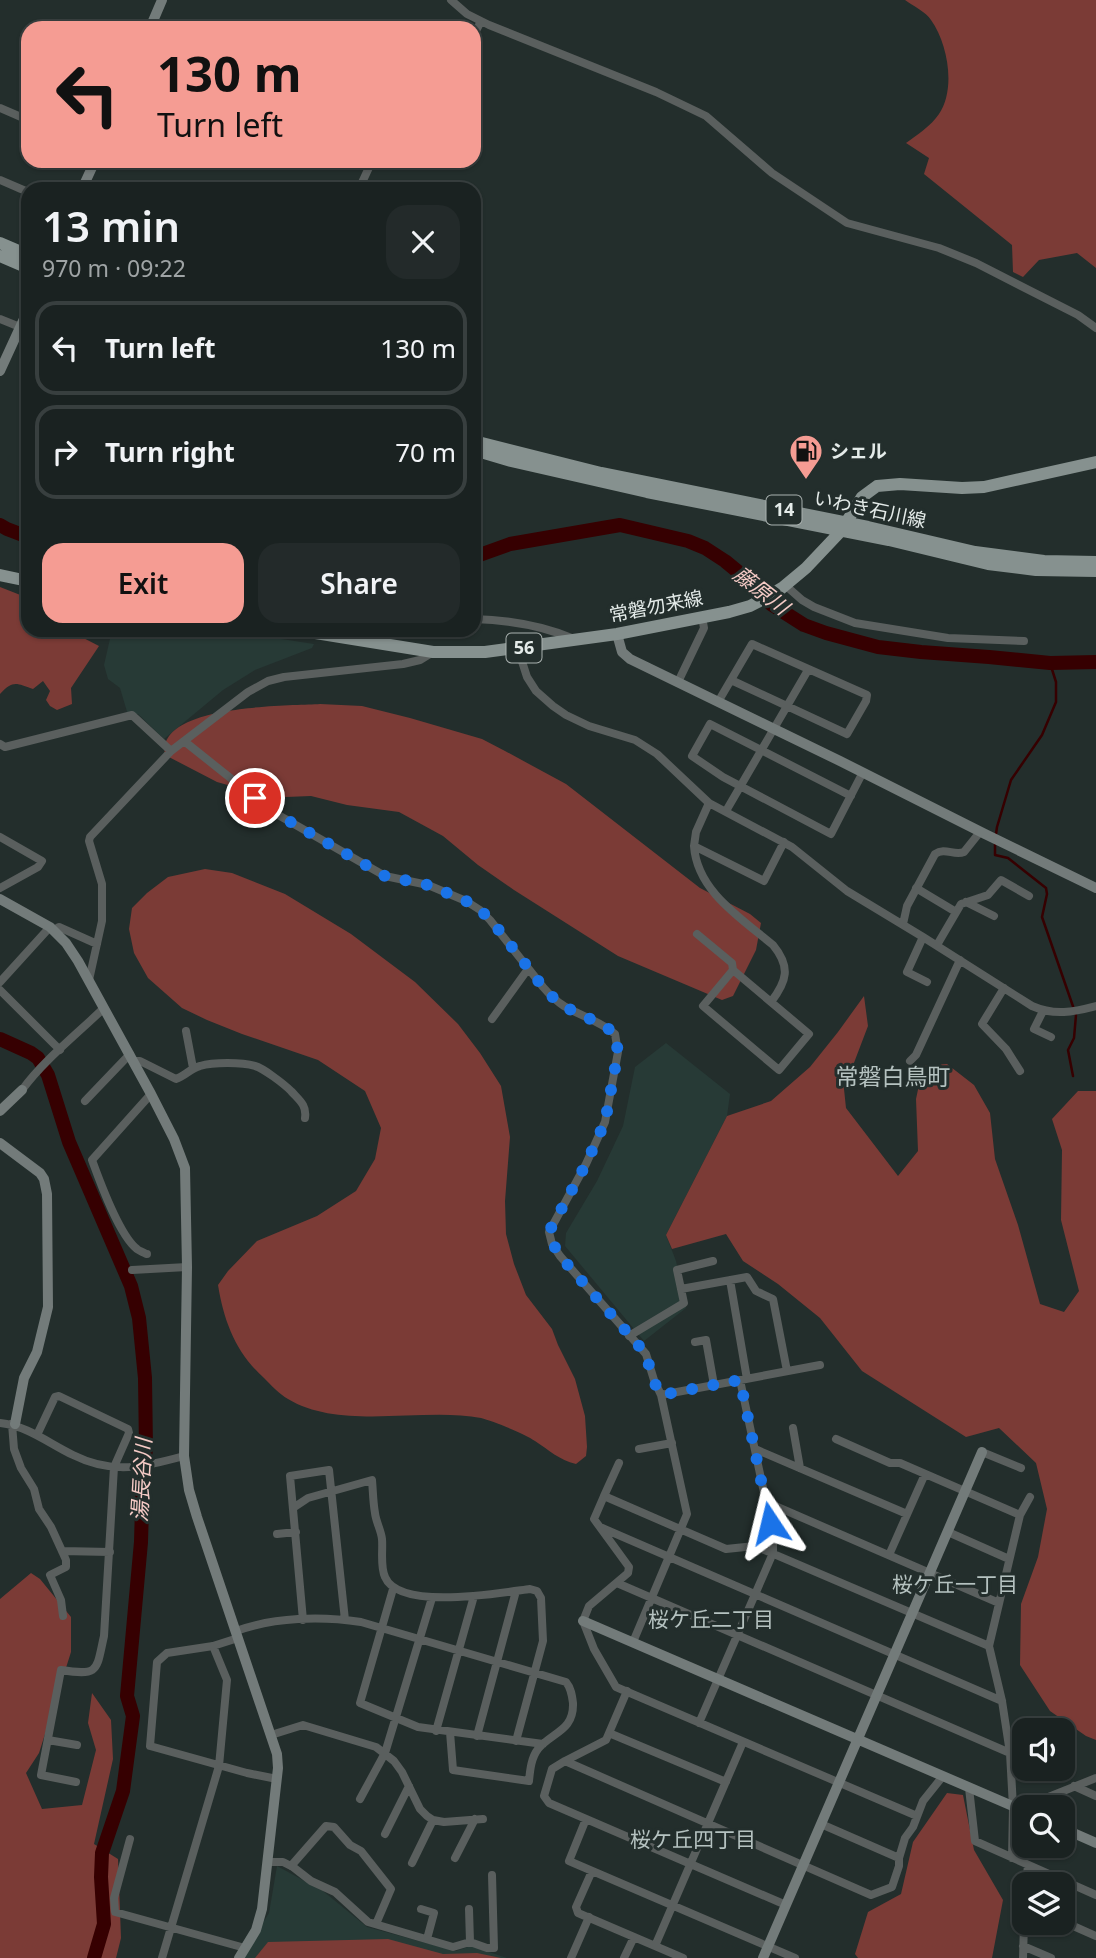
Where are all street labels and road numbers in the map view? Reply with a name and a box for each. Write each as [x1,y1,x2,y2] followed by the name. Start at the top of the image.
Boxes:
[812,484,928,534] street label: いわき石川線
[766,496,802,524] road number: 14
[607,584,705,628] street label: 常磐勿来線
[506,634,542,662] road number: 56

